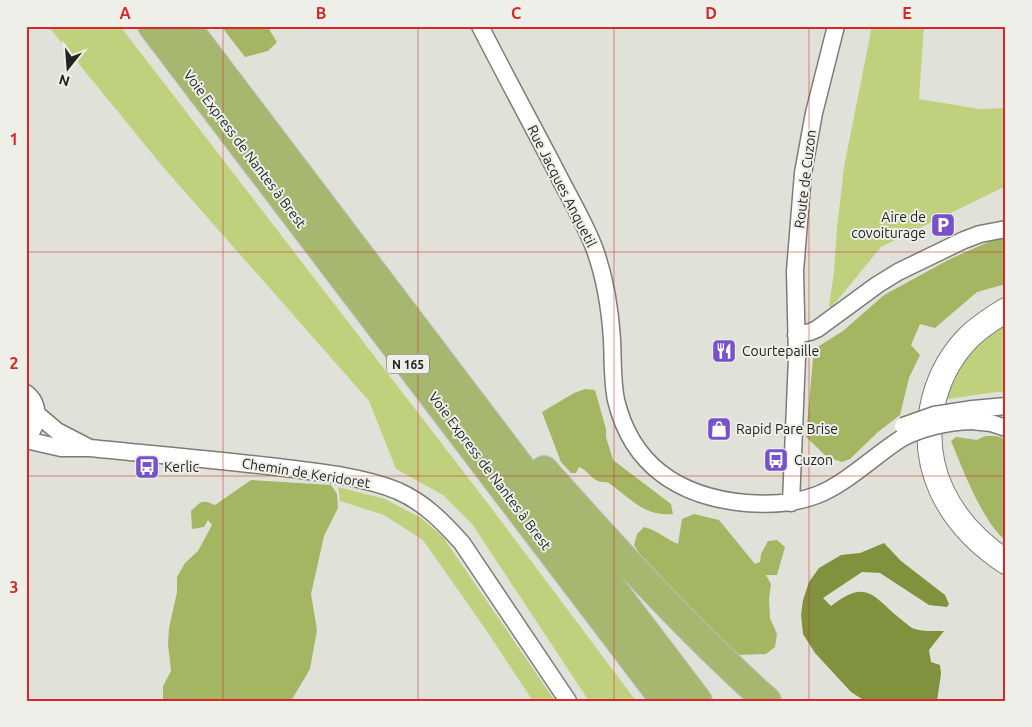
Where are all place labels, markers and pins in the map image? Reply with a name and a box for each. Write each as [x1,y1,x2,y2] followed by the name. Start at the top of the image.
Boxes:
[851,209,926,241] place label: Aire de covoiturage
[930,212,956,238] parking icon: Aire de covoiturage
[711,338,737,364] restaurant icon: Courtepaille
[742,343,819,359] place label: Courtepaille
[706,416,732,442] shop icon: Rapid Pare Brise
[736,421,838,437] place label: Rapid Pare Brise
[763,447,789,473] bus stop icon: Cuzon
[794,452,833,468] place label: Cuzon
[134,454,160,480] bus stop icon: Kerlic
[164,459,199,475] place label: Kerlic

